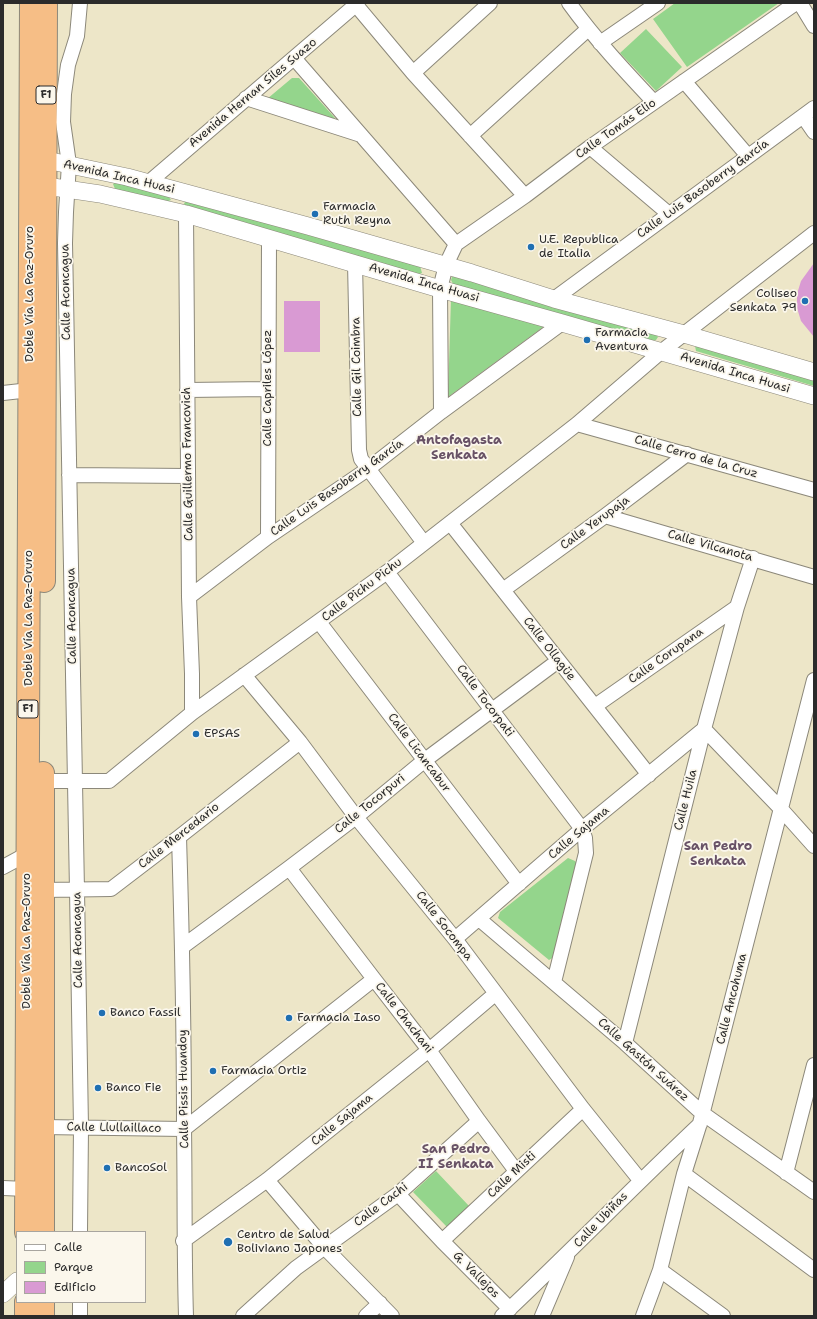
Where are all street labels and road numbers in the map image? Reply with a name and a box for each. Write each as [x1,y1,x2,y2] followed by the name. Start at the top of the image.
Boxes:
[186,35,320,151] street label: Avenida Hernan Siles Suazo
[36,86,56,104] road number: F1
[573,96,659,162] street label: Calle Tomás Elio
[634,136,772,242] street label: Calle Luis Basoberry García
[62,157,176,197] street label: Avenida Inca Huasi
[23,226,37,362] street label: Doble Vía La Paz-Oruro
[58,244,74,340] street label: Calle Aconcagua
[367,260,481,306] street label: Avenida Inca Huasi
[349,317,365,417] street label: Calle Gil Coimbra
[261,330,275,446] street label: Calle Capriles López
[678,349,792,397] street label: Avenida Inca Huasi
[179,387,197,541] street label: Calle Guillermo Francovich
[633,432,759,482] street label: Calle Cerro de la Cruz
[268,436,406,540] street label: Calle Luis Basoberry García
[558,493,632,553] street label: Calle Yerupaja
[666,527,754,565] street label: Calle Vilcanota
[22,550,36,686] street label: Doble Vía La Paz-Oruro
[319,555,405,625] street label: Calle Pichu Pichu
[64,568,80,664] street label: Calle Aconcagua
[520,614,578,684] street label: Calle Ollagüe
[626,625,706,687] street label: Calle Corupana
[453,662,517,740] street label: Calle Tocorpati
[18,700,38,718] road number: F1
[384,711,454,795] street label: Calle Licancabur
[671,768,701,832] street label: Calle Huila
[332,771,408,837] street label: Calle Tocorpuri
[136,800,222,872] street label: Calle Mercedario
[546,803,612,863] street label: Calle Sajama
[20,873,34,1009] street label: Doble Vía La Paz-Oruro
[412,888,476,964] street label: Calle Socompa
[70,892,86,988] street label: Calle Aconcagua
[714,952,750,1046] street label: Calle Ancohuma
[372,980,436,1056] street label: Calle Chachani
[594,1015,692,1105] street label: Calle Gastón Suárez
[176,1029,192,1149] street label: Calle Pissis Huandoy
[308,1091,376,1149] street label: Calle Sajama
[67,1120,161,1136] street label: Calle Llullaillaco
[485,1149,539,1201] street label: Calle Misti
[351,1180,411,1230] street label: Calle Cachi
[571,1189,631,1251] street label: Calle Ubiñas
[450,1249,502,1301] street label: G. Vallejos

